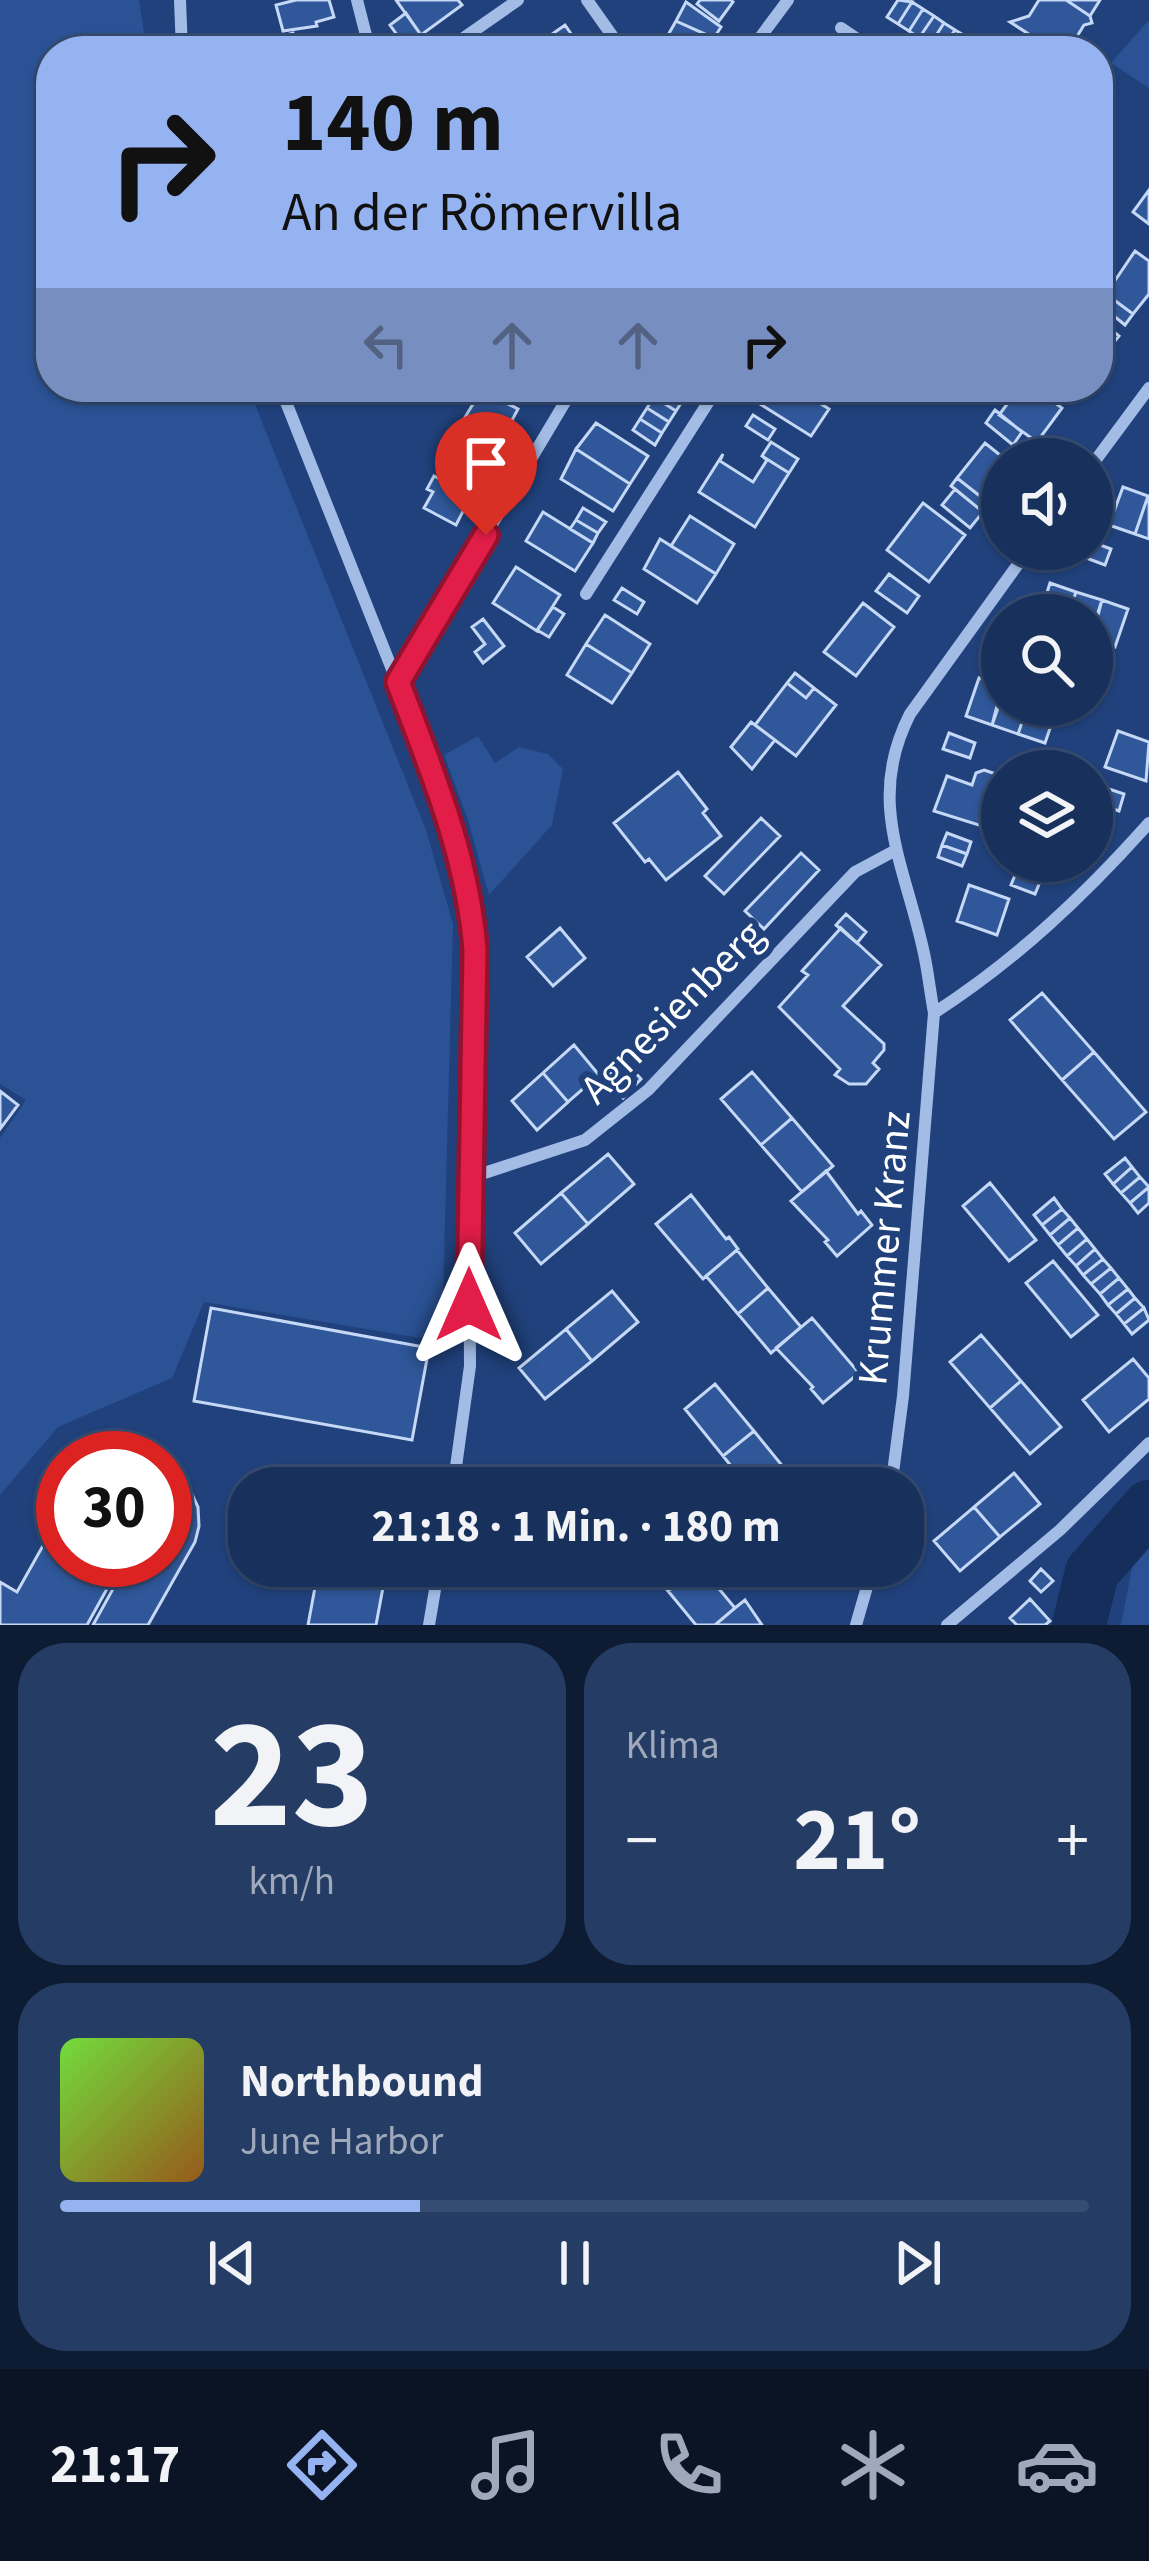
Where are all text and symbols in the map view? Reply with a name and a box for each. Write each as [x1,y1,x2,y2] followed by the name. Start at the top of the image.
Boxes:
[282,64,504,184] text: 140 m
[84,84,240,240] icon: right
[282,175,682,252] text: An der Römervilla
[353,312,419,378] icon: left
[479,312,545,378] icon: ahead
[605,312,671,378] icon: ahead
[731,312,797,378] icon: right
[435,412,537,535] pin
[453,430,519,496] icon: arrive
[981,438,1113,882] map controls
[981,438,1113,570] button: sound
[981,594,1113,726] button: search
[981,750,1113,882] button: layers
[567,907,778,1118] street label: Agnesienberg
[843,1109,927,1388] street label: Krummer Kranz
[406,1242,532,1368] position arrow
[36,1431,192,1587] speed limit sign: 30
[371,1495,781,1559] text: 21:18 · 1 Min. · 180 m
[209,1665,374,1887] text: 23
[626,1718,720,1774] text: Klima
[793,1777,921,1905] text: 21°
[626,1794,658,1888] text: −
[1056,1794,1089,1888] text: +
[248,1854,335,1910] text: km/h
[240,2050,484,2114] text: Northbound
[240,2114,443,2170] text: June Harbor
[199,2230,265,2296] icon: previous
[542,2230,608,2296] icon: pause
[885,2230,951,2296] icon: next
[280,2423,364,2507] icon: directions
[464,2423,548,2507] icon: music
[647,2423,731,2507] icon: phone
[831,2423,915,2507] icon: climate
[1015,2423,1099,2507] icon: car
[50,2427,180,2504] text: 21:17

